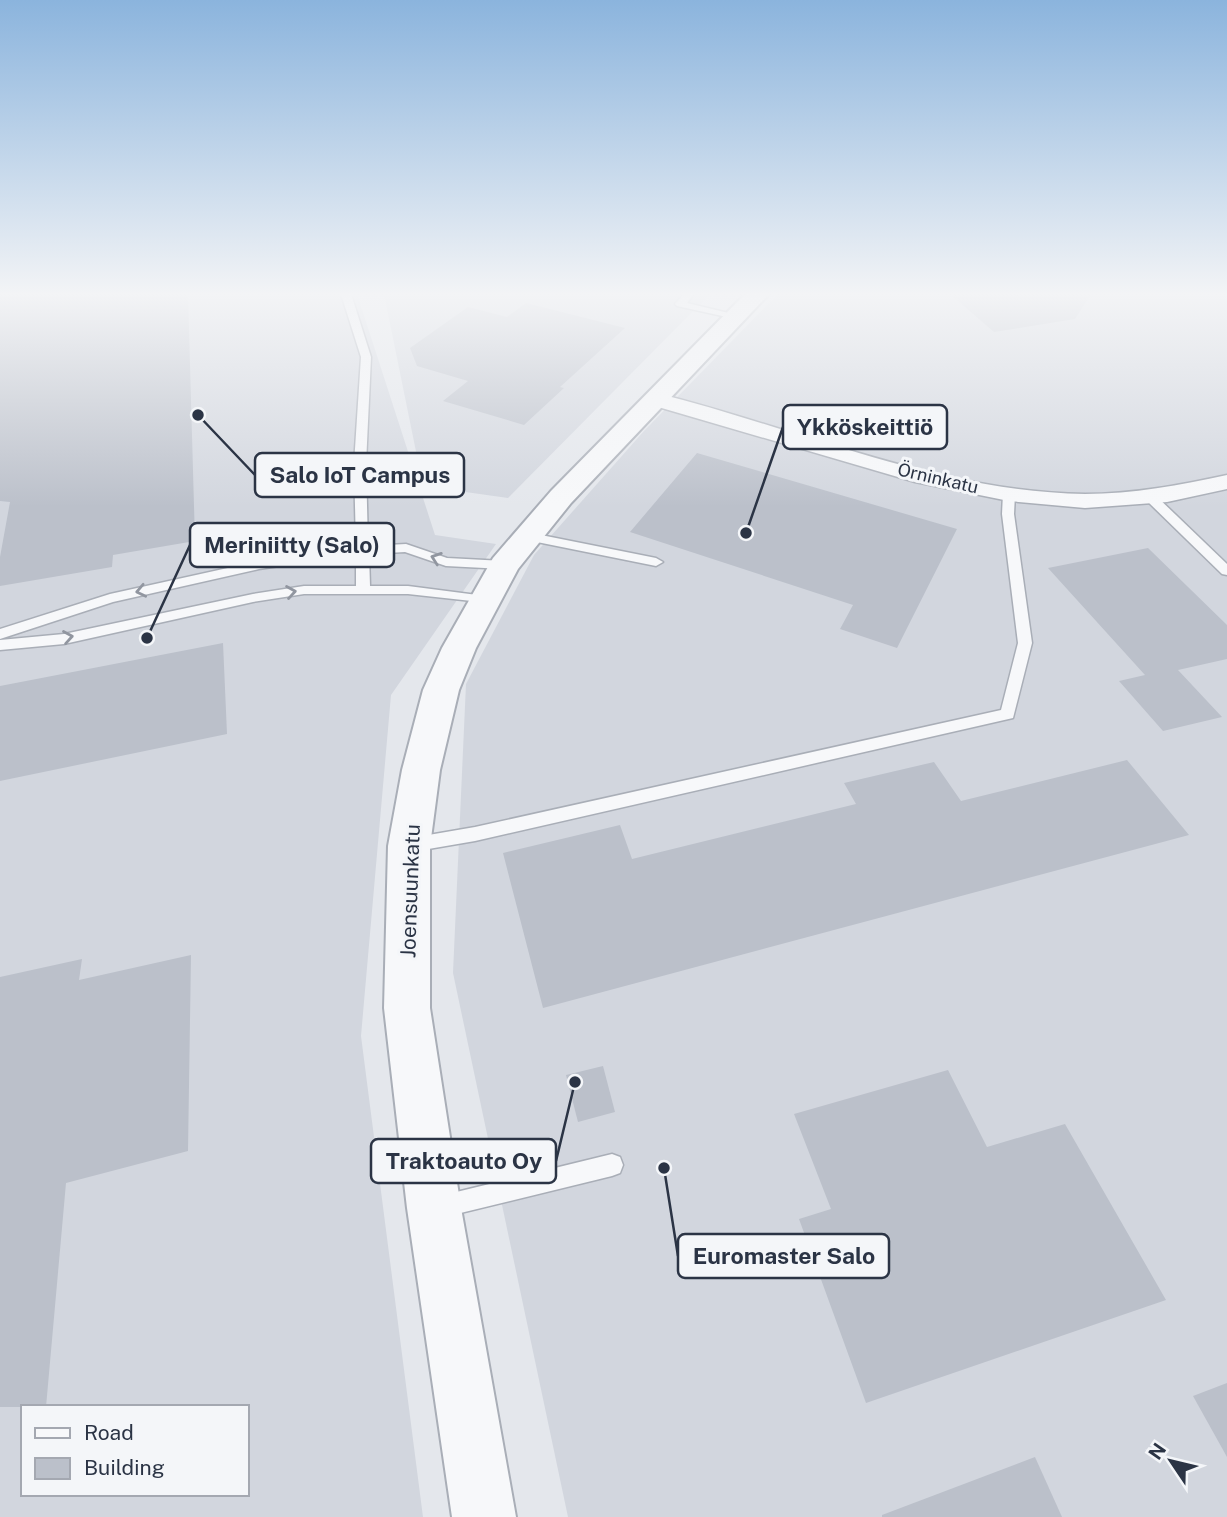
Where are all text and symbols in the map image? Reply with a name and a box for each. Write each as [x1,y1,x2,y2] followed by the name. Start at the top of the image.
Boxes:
[783,405,947,449] callout: Ykköskeittiö
[797,413,933,440] text: Ykköskeittiö
[255,453,464,497] callout: Salo IoT Campus
[896,458,981,497] street label: Örninkatu
[270,461,450,488] text: Salo IoT Campus
[190,523,394,567] callout: Meriniitty (Salo)
[204,531,380,558] text: Meriniitty (Salo)
[431,552,443,566] one-way arrow
[135,582,147,597] one-way arrow
[285,585,297,600] one-way arrow
[62,631,74,646] one-way arrow
[395,824,425,958] street label: Joensuunkatu
[371,1139,556,1183] callout: Traktoauto Oy
[386,1147,542,1174] text: Traktoauto Oy
[678,1234,889,1278] callout: Euromaster Salo
[693,1242,875,1269] text: Euromaster Salo
[21,1405,248,1496] legend
[84,1420,134,1445] text: Road
[1136,1426,1206,1496] north arrow
[1144,1439,1170,1464] text: N
[84,1455,165,1480] text: Building

